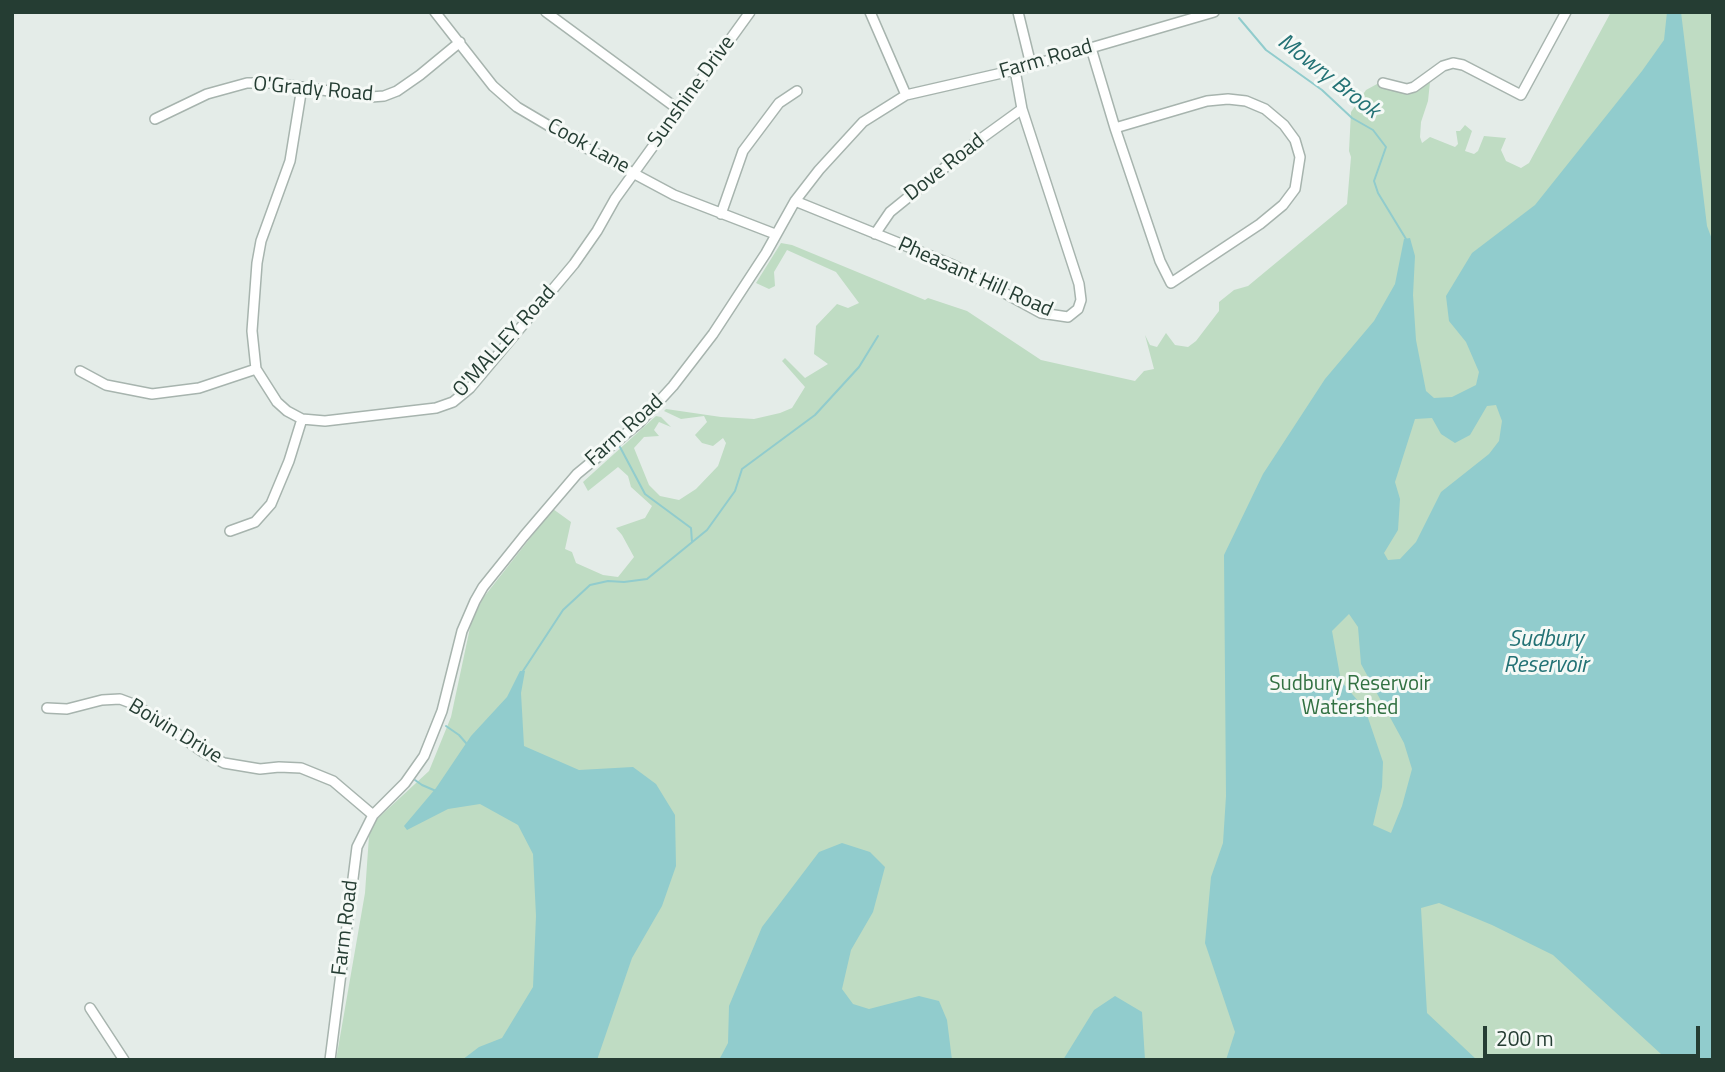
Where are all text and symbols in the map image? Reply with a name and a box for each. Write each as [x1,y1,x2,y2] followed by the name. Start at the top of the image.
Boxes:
[1272,29,1384,125] water label: Mowry Brook
[643,31,741,153] street label: Sunshine Drive
[996,35,1096,85] street label: Farm Road
[252,72,374,108] street label: O'Grady Road
[542,114,634,180] street label: Cook Lane
[900,129,990,207] street label: Dove Road
[894,233,1056,323] street label: Pheasant Hill Road
[448,281,562,403] street label: O'MALLEY Road
[581,390,669,472] street label: Farm Road
[1504,626,1588,680] water label: Sudbury Reservoir
[1269,672,1431,722] park label: Sudbury Reservoir Watershed
[123,694,227,770] street label: Boivin Drive
[328,879,364,977] street label: Farm Road
[1487,1012,1704,1056] scale bar
[1496,1022,1553,1054] text: 200 m

